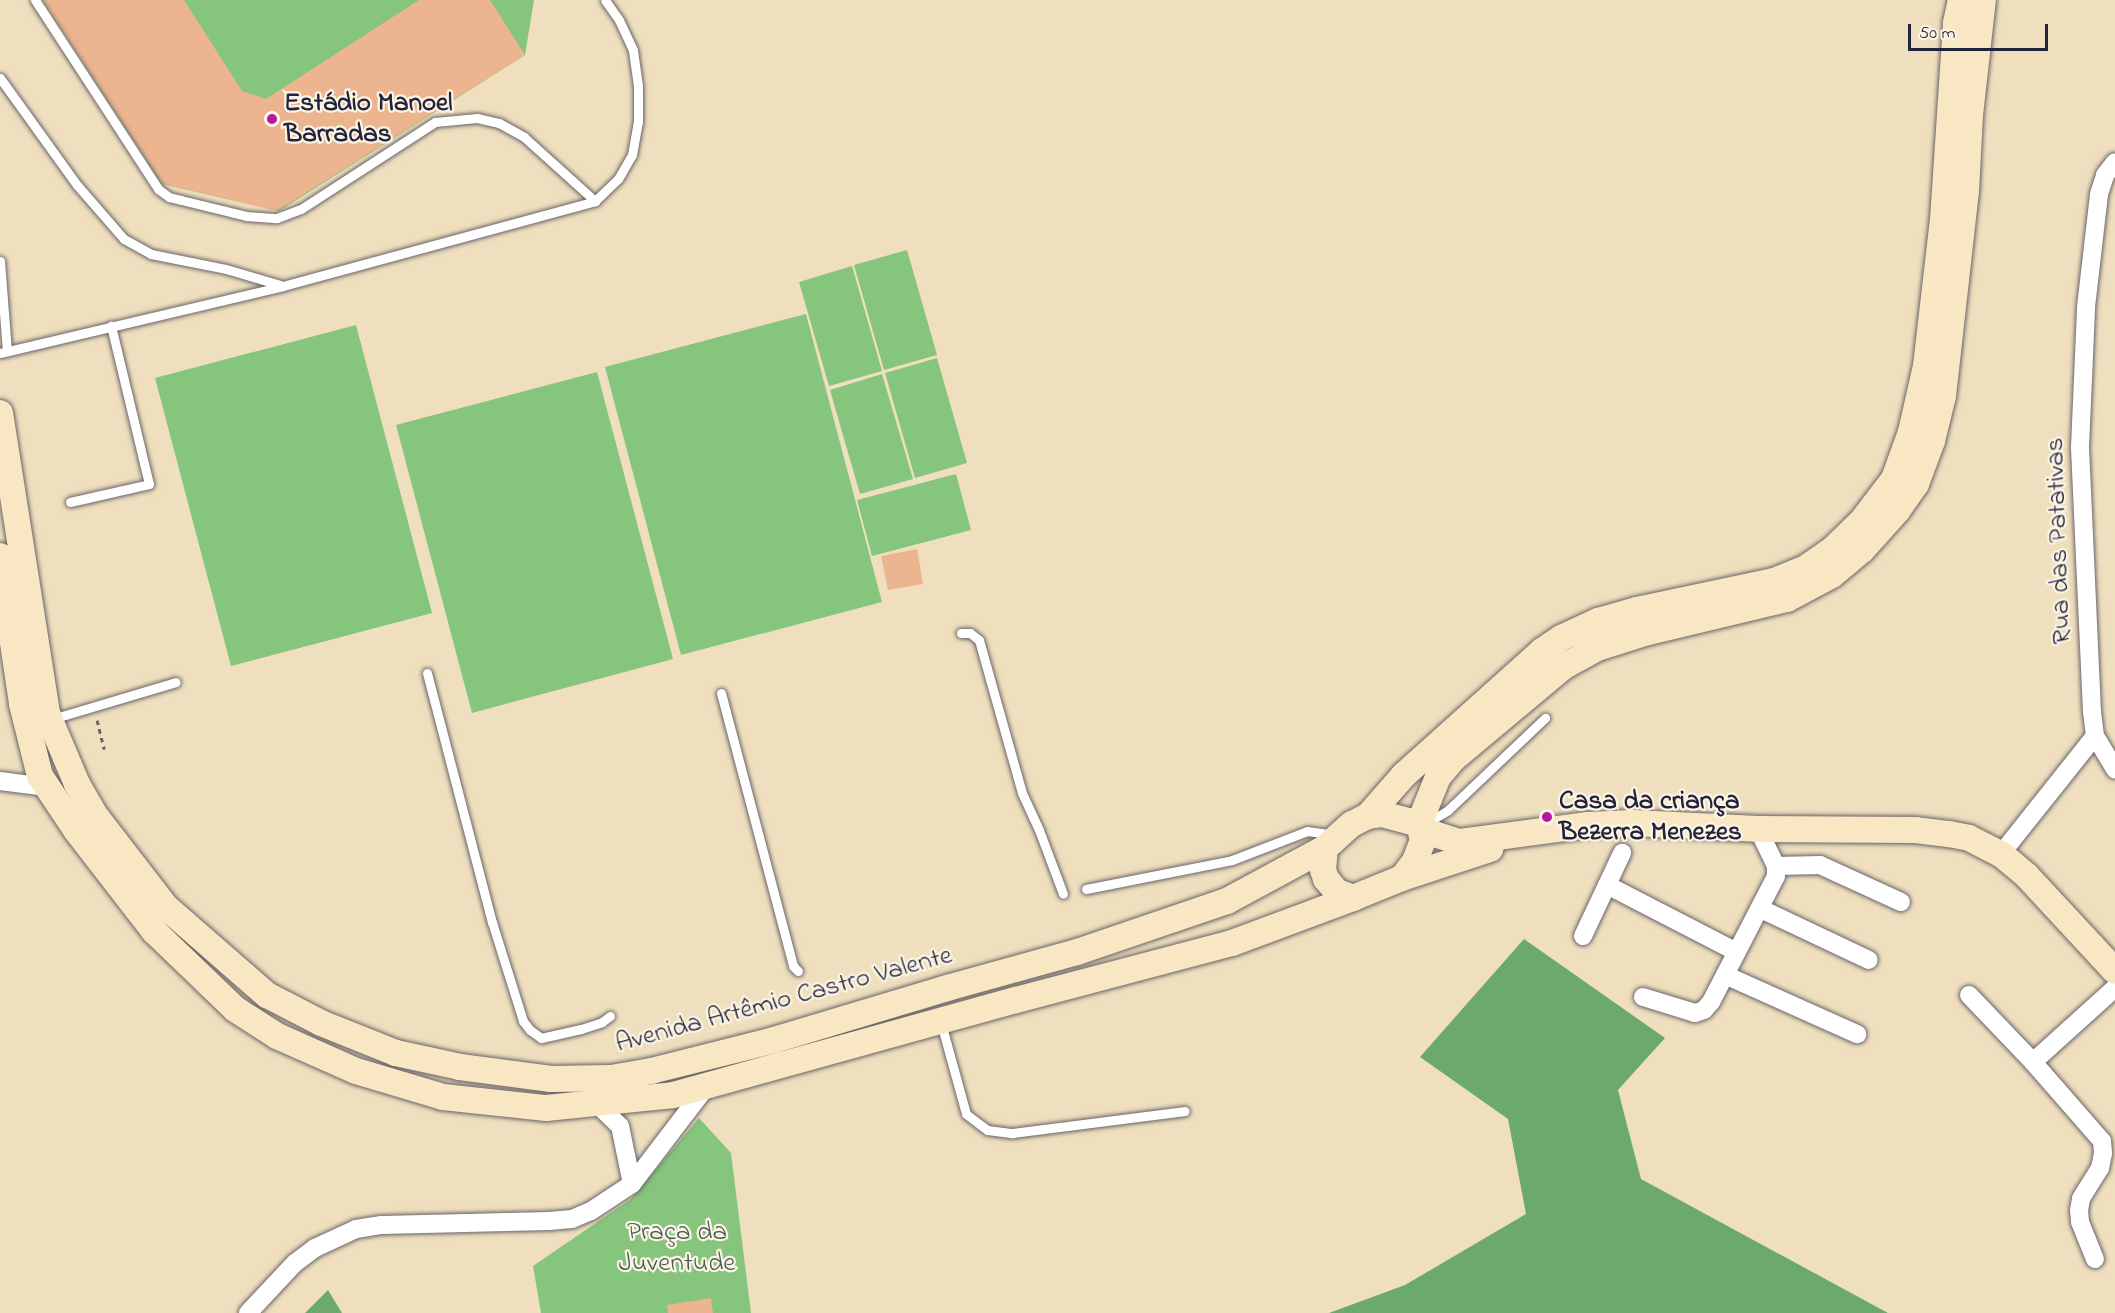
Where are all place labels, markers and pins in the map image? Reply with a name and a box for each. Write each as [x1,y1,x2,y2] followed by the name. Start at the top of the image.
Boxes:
[284,87,453,150] place label: Estádio Manoel Barradas
[265,112,279,126] marker: Estádio Manoel Barradas
[1559,785,1742,848] place label: Casa da criança Bezerra Menezes
[1540,810,1554,824] marker: Casa da criança Bezerra Menezes

